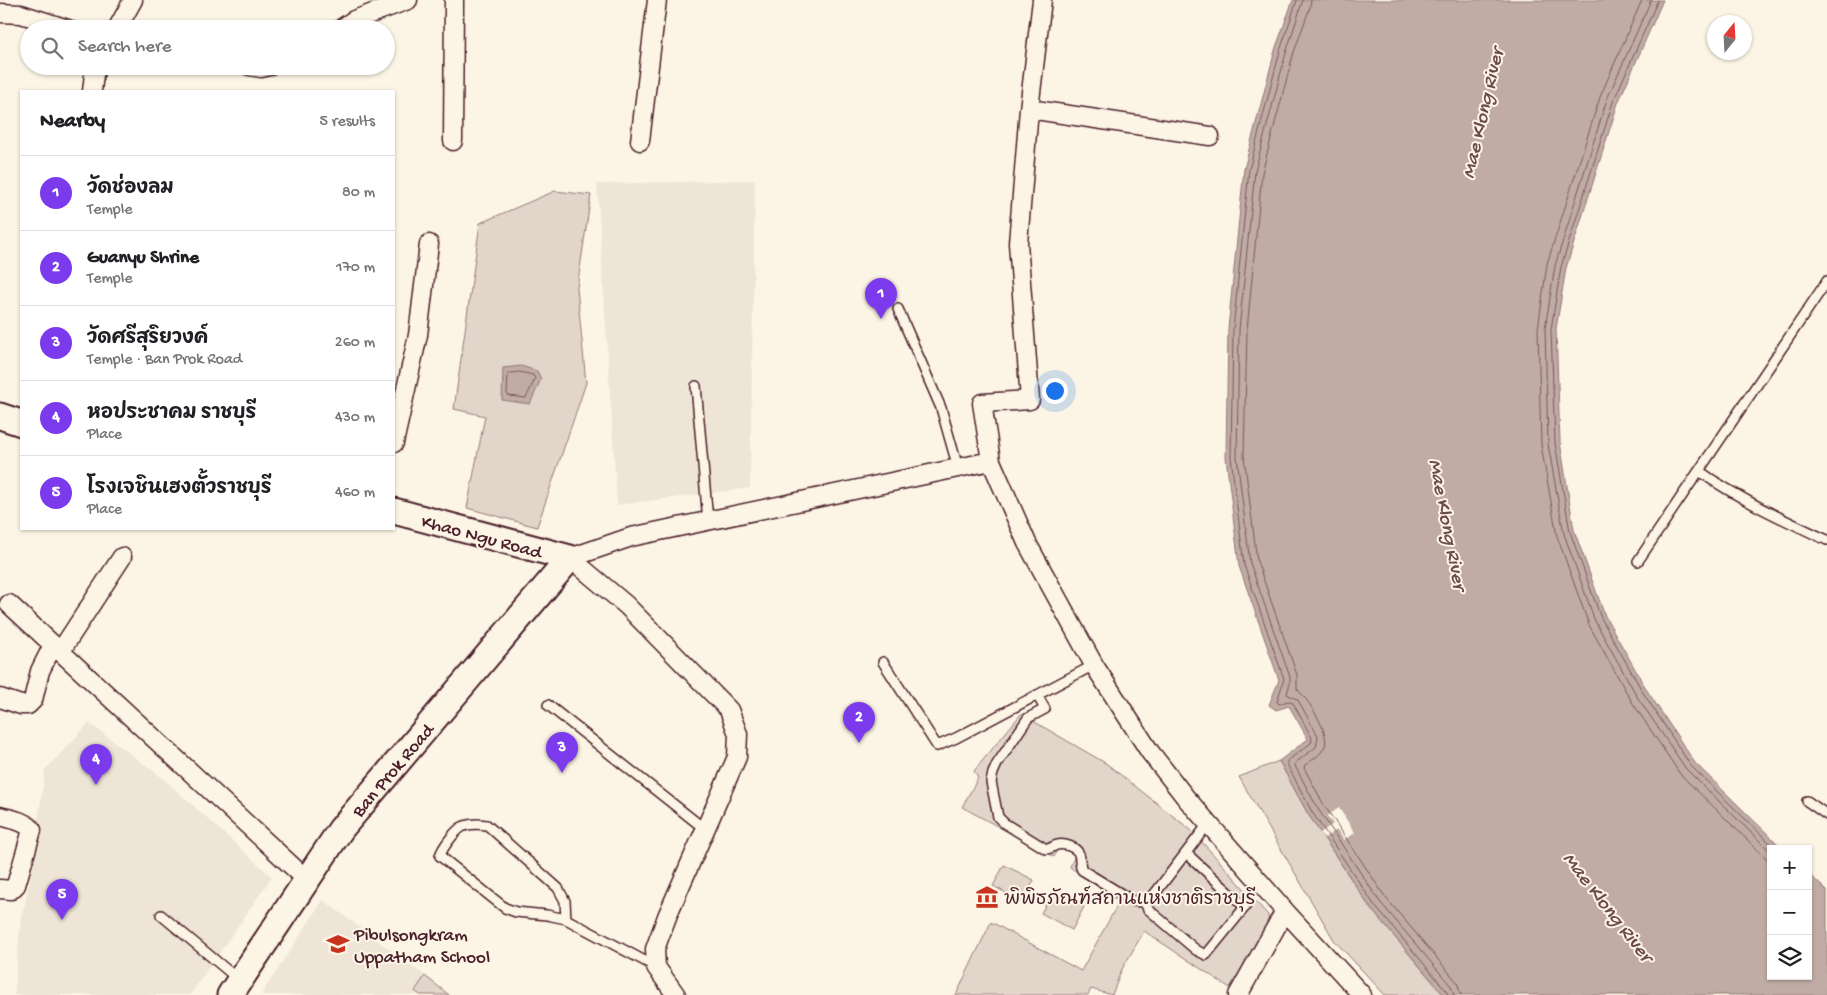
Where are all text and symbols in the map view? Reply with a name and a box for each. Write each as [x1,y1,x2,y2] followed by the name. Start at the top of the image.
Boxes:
[1707,15,1752,60] north arrow
[20,20,395,75] search box
[38,34,66,62] icon: search
[78,36,172,59] text: Search here
[1458,43,1511,181] water label: Mae Klong River
[40,110,105,135] text: Nearby
[320,113,375,132] text: 5 results
[87,178,174,201] text: วัดช่องลม
[53,184,59,203] text: 1
[342,184,375,203] text: 80 m
[87,201,132,220] text: Temple
[87,247,199,270] text: Guanyu Shrine
[52,259,60,278] text: 2
[336,259,375,278] text: 170 m
[87,270,132,289] text: Temple
[865,278,897,319] pin: 1
[87,328,208,351] text: วัดศรีสุริยวงค์
[52,334,60,353] text: 3
[335,334,375,353] text: 260 m
[87,351,242,370] text: Temple · Ban Prok Road
[1042,378,1068,404] your location
[87,403,256,426] text: หอประชาคม ราชบุรี
[52,409,60,428] text: 4
[335,409,375,428] text: 430 m
[87,426,122,445] text: Place
[1422,457,1470,596] water label: Mae Klong River
[87,478,271,501] text: โรงเจชินเฮงตั้วราชบุรี
[52,484,60,503] text: 5
[335,484,375,503] text: 460 m
[87,501,122,520] text: Place
[418,511,546,566] street label: Khao Ngu Road
[843,702,875,743] pin: 2
[348,719,441,824] street label: Ban Prok Road
[546,732,578,773] pin: 3
[80,744,112,785] pin: 4
[1767,845,1812,980] map controls
[1767,845,1812,890] button: +
[1556,849,1658,971] water label: Mae Klong River
[46,879,78,920] pin: 5
[974,884,1000,910] museum icon: พิพิธภัณฑ์สถานแห่งชาติราชบุรี
[1004,885,1256,912] place label: พิพิธภัณฑ์สถานแห่งชาติราชบุรี
[1767,890,1812,935] button: −
[353,925,490,970] place label: Pibulsongkram Uppatham School
[325,931,351,957] school or university icon: Pibulsongkram Uppatham School
[1767,935,1812,980] button: layers

